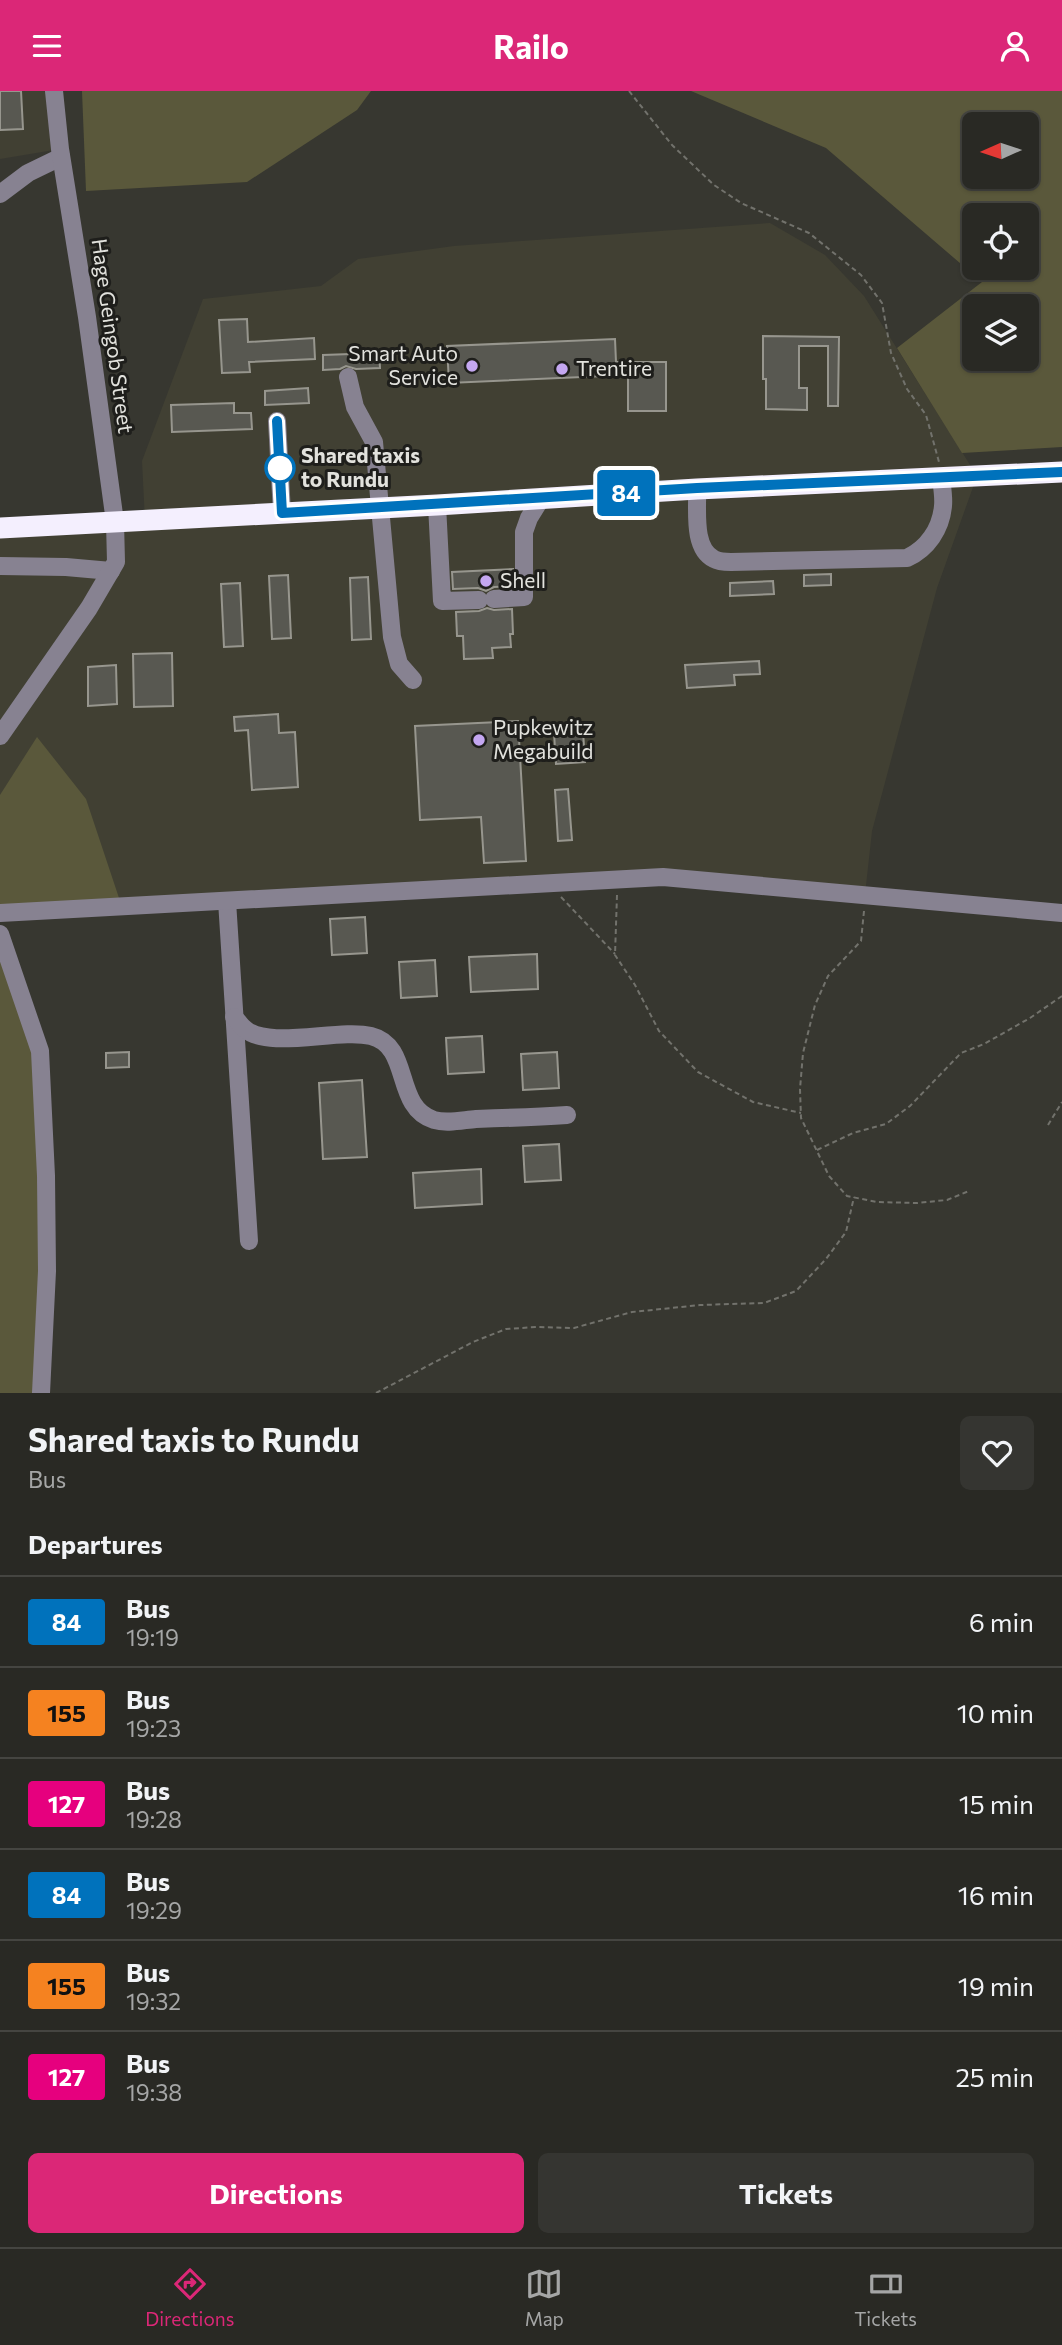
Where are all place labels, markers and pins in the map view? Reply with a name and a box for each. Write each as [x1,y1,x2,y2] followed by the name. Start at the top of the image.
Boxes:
[348,340,458,389] place label: Smart Auto Service
[576,355,652,380] place label: Trentire
[464,358,480,374] marker: Smart Auto Service
[554,361,570,377] marker: Trentire
[301,442,420,491] place label: Shared taxis to Rundu
[265,453,295,483] marker: Shared taxis to Rundu
[500,567,546,592] place label: Shell
[478,573,494,589] marker: Shell
[493,714,593,763] place label: Pupkewitz Megabuild
[471,732,487,748] marker: Pupkewitz Megabuild

